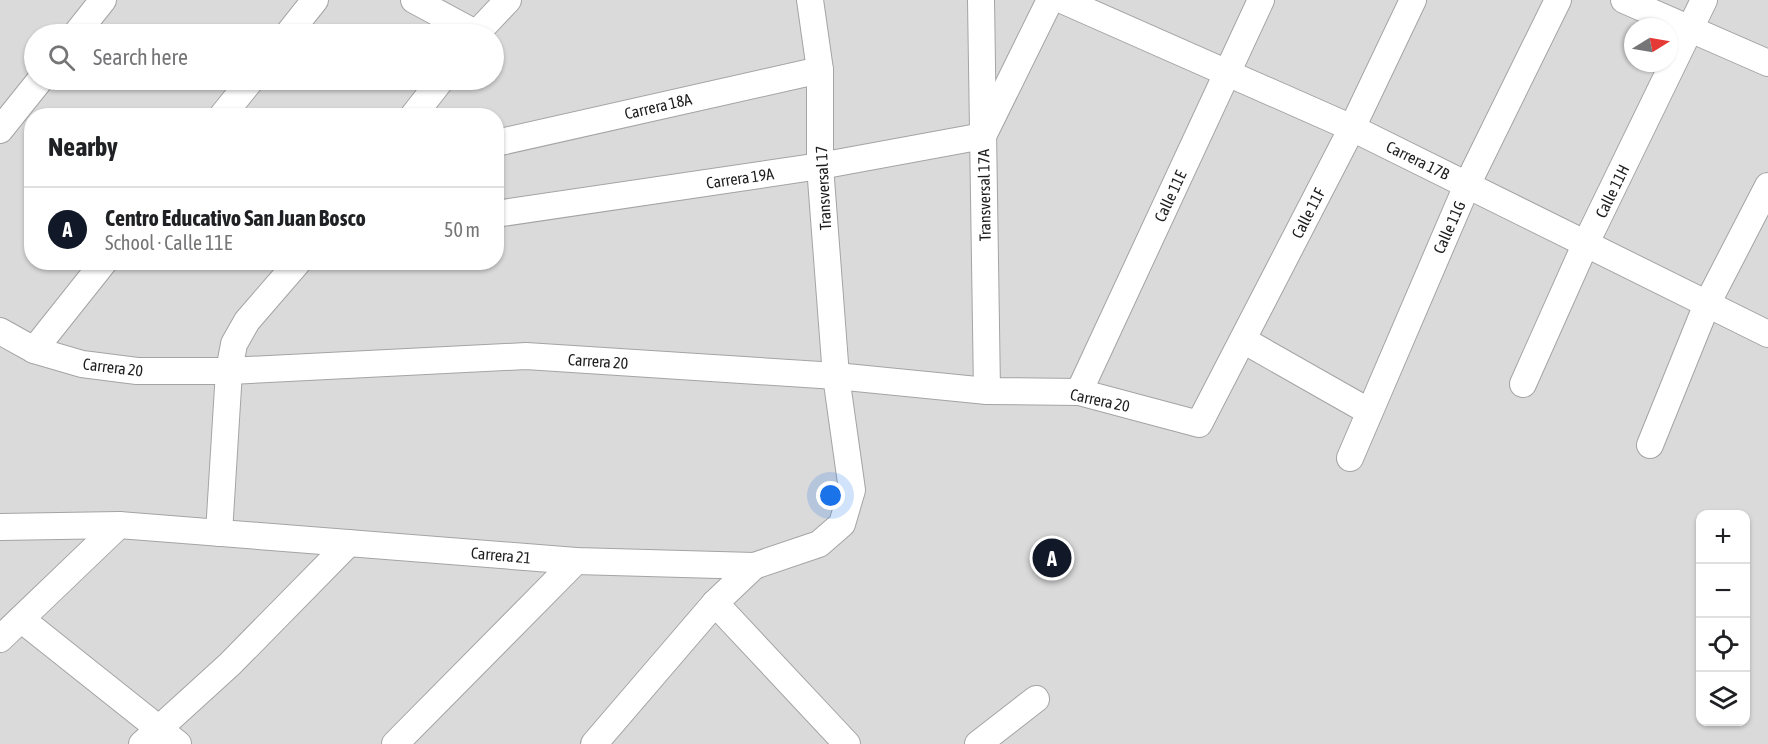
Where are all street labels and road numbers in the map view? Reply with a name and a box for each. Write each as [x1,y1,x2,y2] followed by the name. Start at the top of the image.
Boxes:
[623,90,693,122] street label: Carrera 18A
[1383,137,1453,183] street label: Carrera 17B
[812,145,834,231] street label: Transversal 17
[974,149,994,241] street label: Transversal 17A
[1591,162,1633,220] street label: Calle 11H
[705,164,775,192] street label: Carrera 19A
[1150,167,1190,224] street label: Calle 11E
[1288,184,1329,241] street label: Calle 11F
[1429,198,1469,256] street label: Calle 11G
[567,350,629,372] street label: Carrera 20
[82,354,144,380] street label: Carrera 20
[1069,385,1131,415] street label: Carrera 20
[470,543,532,567] street label: Carrera 21

